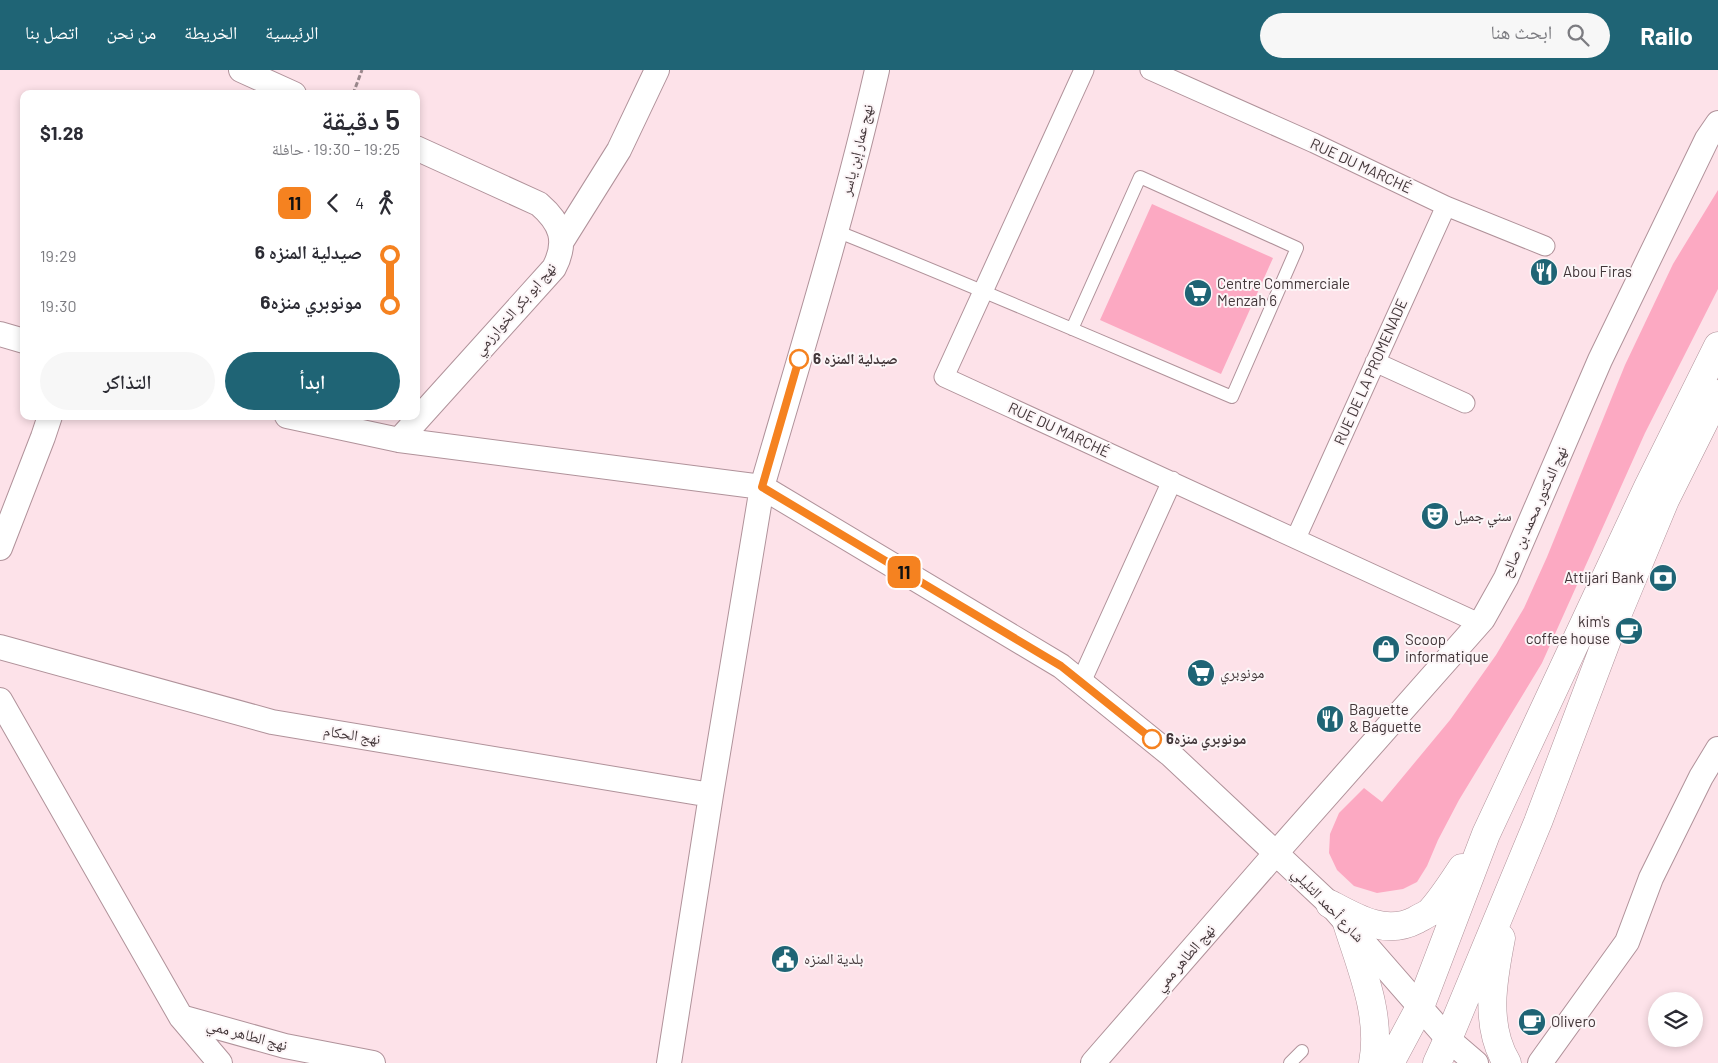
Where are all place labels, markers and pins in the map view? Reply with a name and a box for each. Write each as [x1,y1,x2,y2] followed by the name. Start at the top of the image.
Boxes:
[1529,257,1559,287] restaurant icon: Abou Firas
[1563,262,1632,280] place label: Abou Firas
[1217,274,1350,309] place label: Centre Commerciale Menzah 6
[1183,278,1213,308] supermarket icon: Centre Commerciale Menzah 6
[789,349,809,369] marker: صيدلية المنزه 6
[813,349,898,367] place label: صيدلية المنزه 6
[1420,501,1450,531] theatre icon: سني جميل
[1454,506,1512,528] place label: سني جميل
[1648,563,1678,593] bank icon: Attijari Bank
[1564,568,1644,586] place label: Attijari Bank
[1526,612,1610,647] place label: kim's coffee house
[1614,616,1644,646] cafe icon: kim's coffee house
[1405,630,1489,665] place label: Scoop informatique
[1371,634,1401,664] shop icon: Scoop informatique
[1186,658,1216,688] supermarket icon: مونوبري
[1220,663,1265,685] place label: مونوبري
[1349,700,1422,735] place label: Baguette & Baguette
[1315,704,1345,734] restaurant icon: Baguette & Baguette
[1142,729,1162,749] marker: مونوبري منزه6
[1166,729,1246,751] place label: مونوبري منزه6
[770,944,800,974] public building icon: بلدية المنزه
[804,949,863,968] place label: بلدية المنزه
[1517,1007,1547,1037] cafe icon: Olivero
[1551,1012,1596,1030] place label: Olivero

